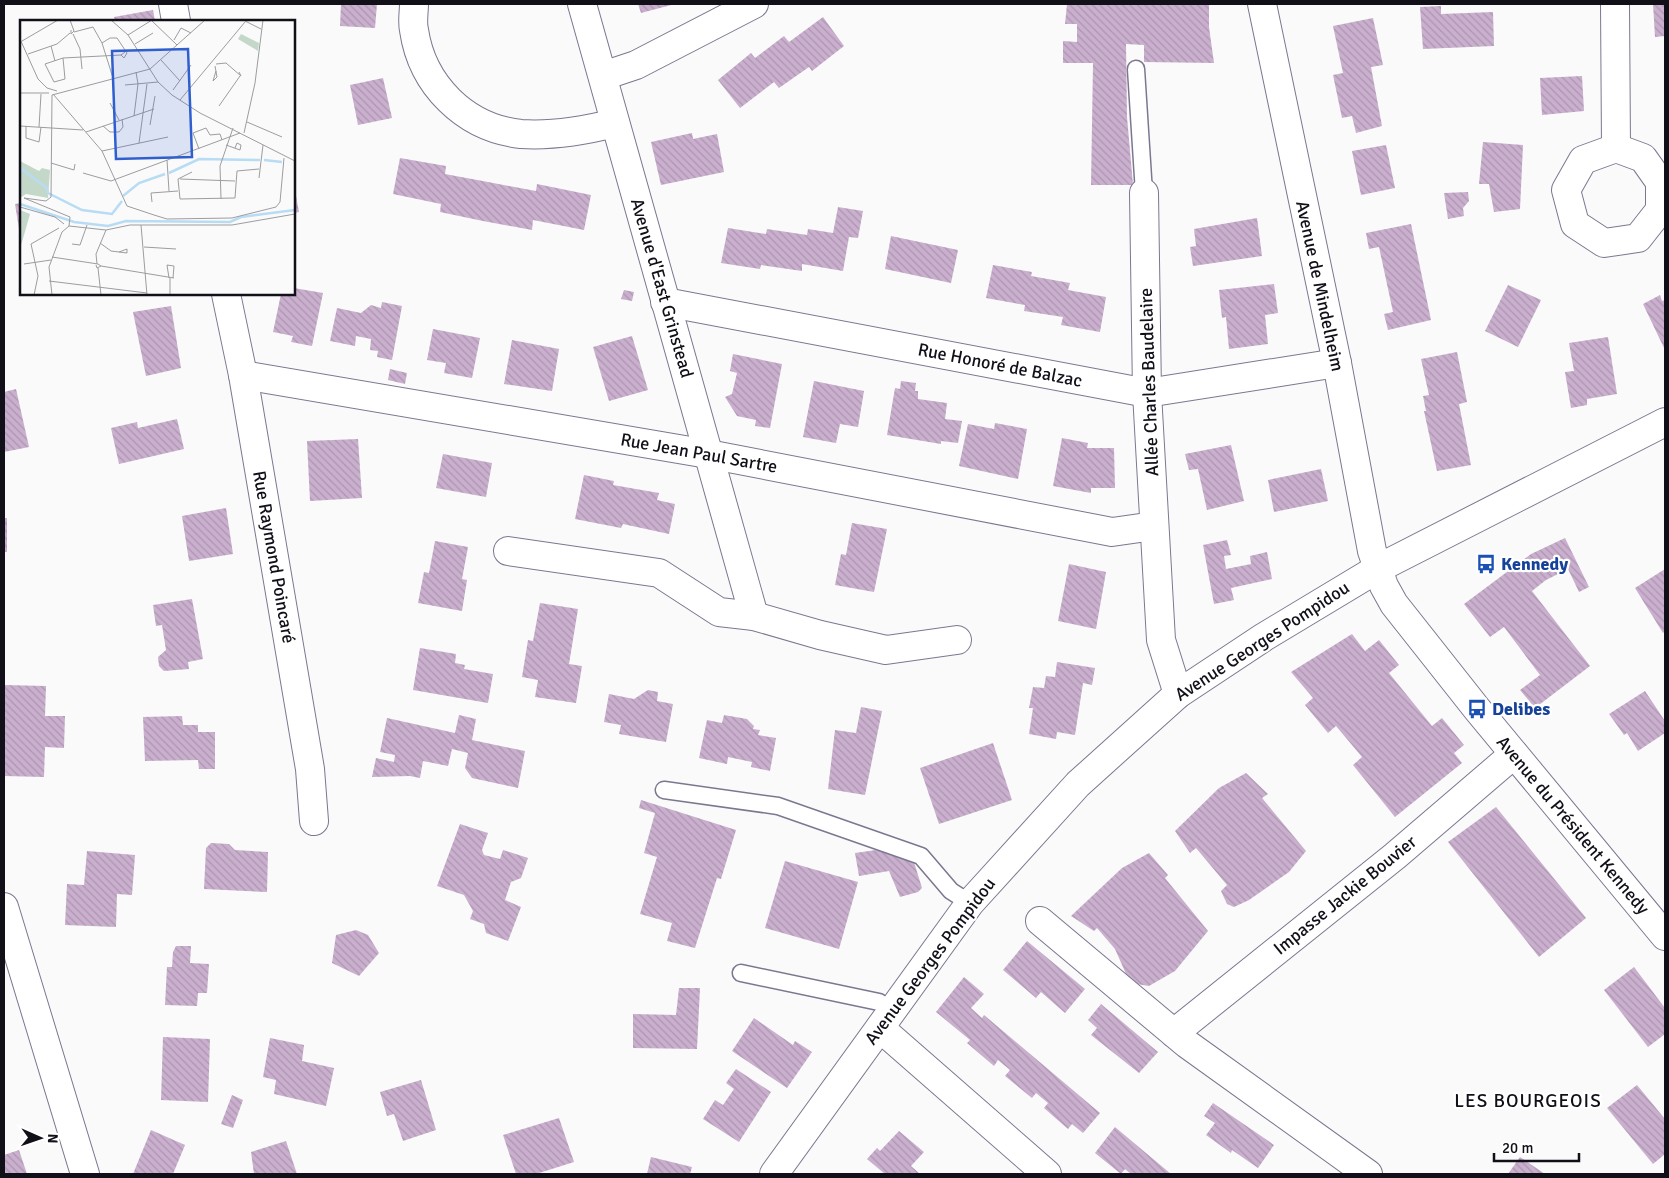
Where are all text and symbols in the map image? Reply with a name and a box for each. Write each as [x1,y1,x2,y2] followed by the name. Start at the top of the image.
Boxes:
[20,20,295,295] inset map
[626,196,698,380] street label: Avenue d'East Grinstead
[1291,199,1349,373] street label: Avenue de Mindelheim
[1135,287,1163,477] street label: Allée Charles Baudelaire
[916,338,1084,392] street label: Rue Honoré de Balzac
[619,428,779,478] street label: Rue Jean Paul Sartre
[248,469,300,645] street label: Rue Raymond Poincaré
[1475,553,1497,575] bus stop icon: Kennedy
[1501,553,1568,575] place label: Kennedy
[1171,576,1353,706] street label: Avenue Georges Pompidou
[1466,698,1488,720] bus stop icon: Delibes
[1492,698,1550,720] place label: Delibes
[1492,731,1655,919] street label: Avenue du Président Kennedy
[1269,830,1421,959] street label: Impasse Jackie Bouvier
[860,873,1000,1049] street label: Avenue Georges Pompidou
[1454,1089,1602,1113] district label: LES BOURGEOIS
[15,1113,65,1163] north arrow
[1494,1130,1579,1162] scale bar
[44,1133,61,1144] text: N
[1502,1139,1533,1157] text: 20 m

